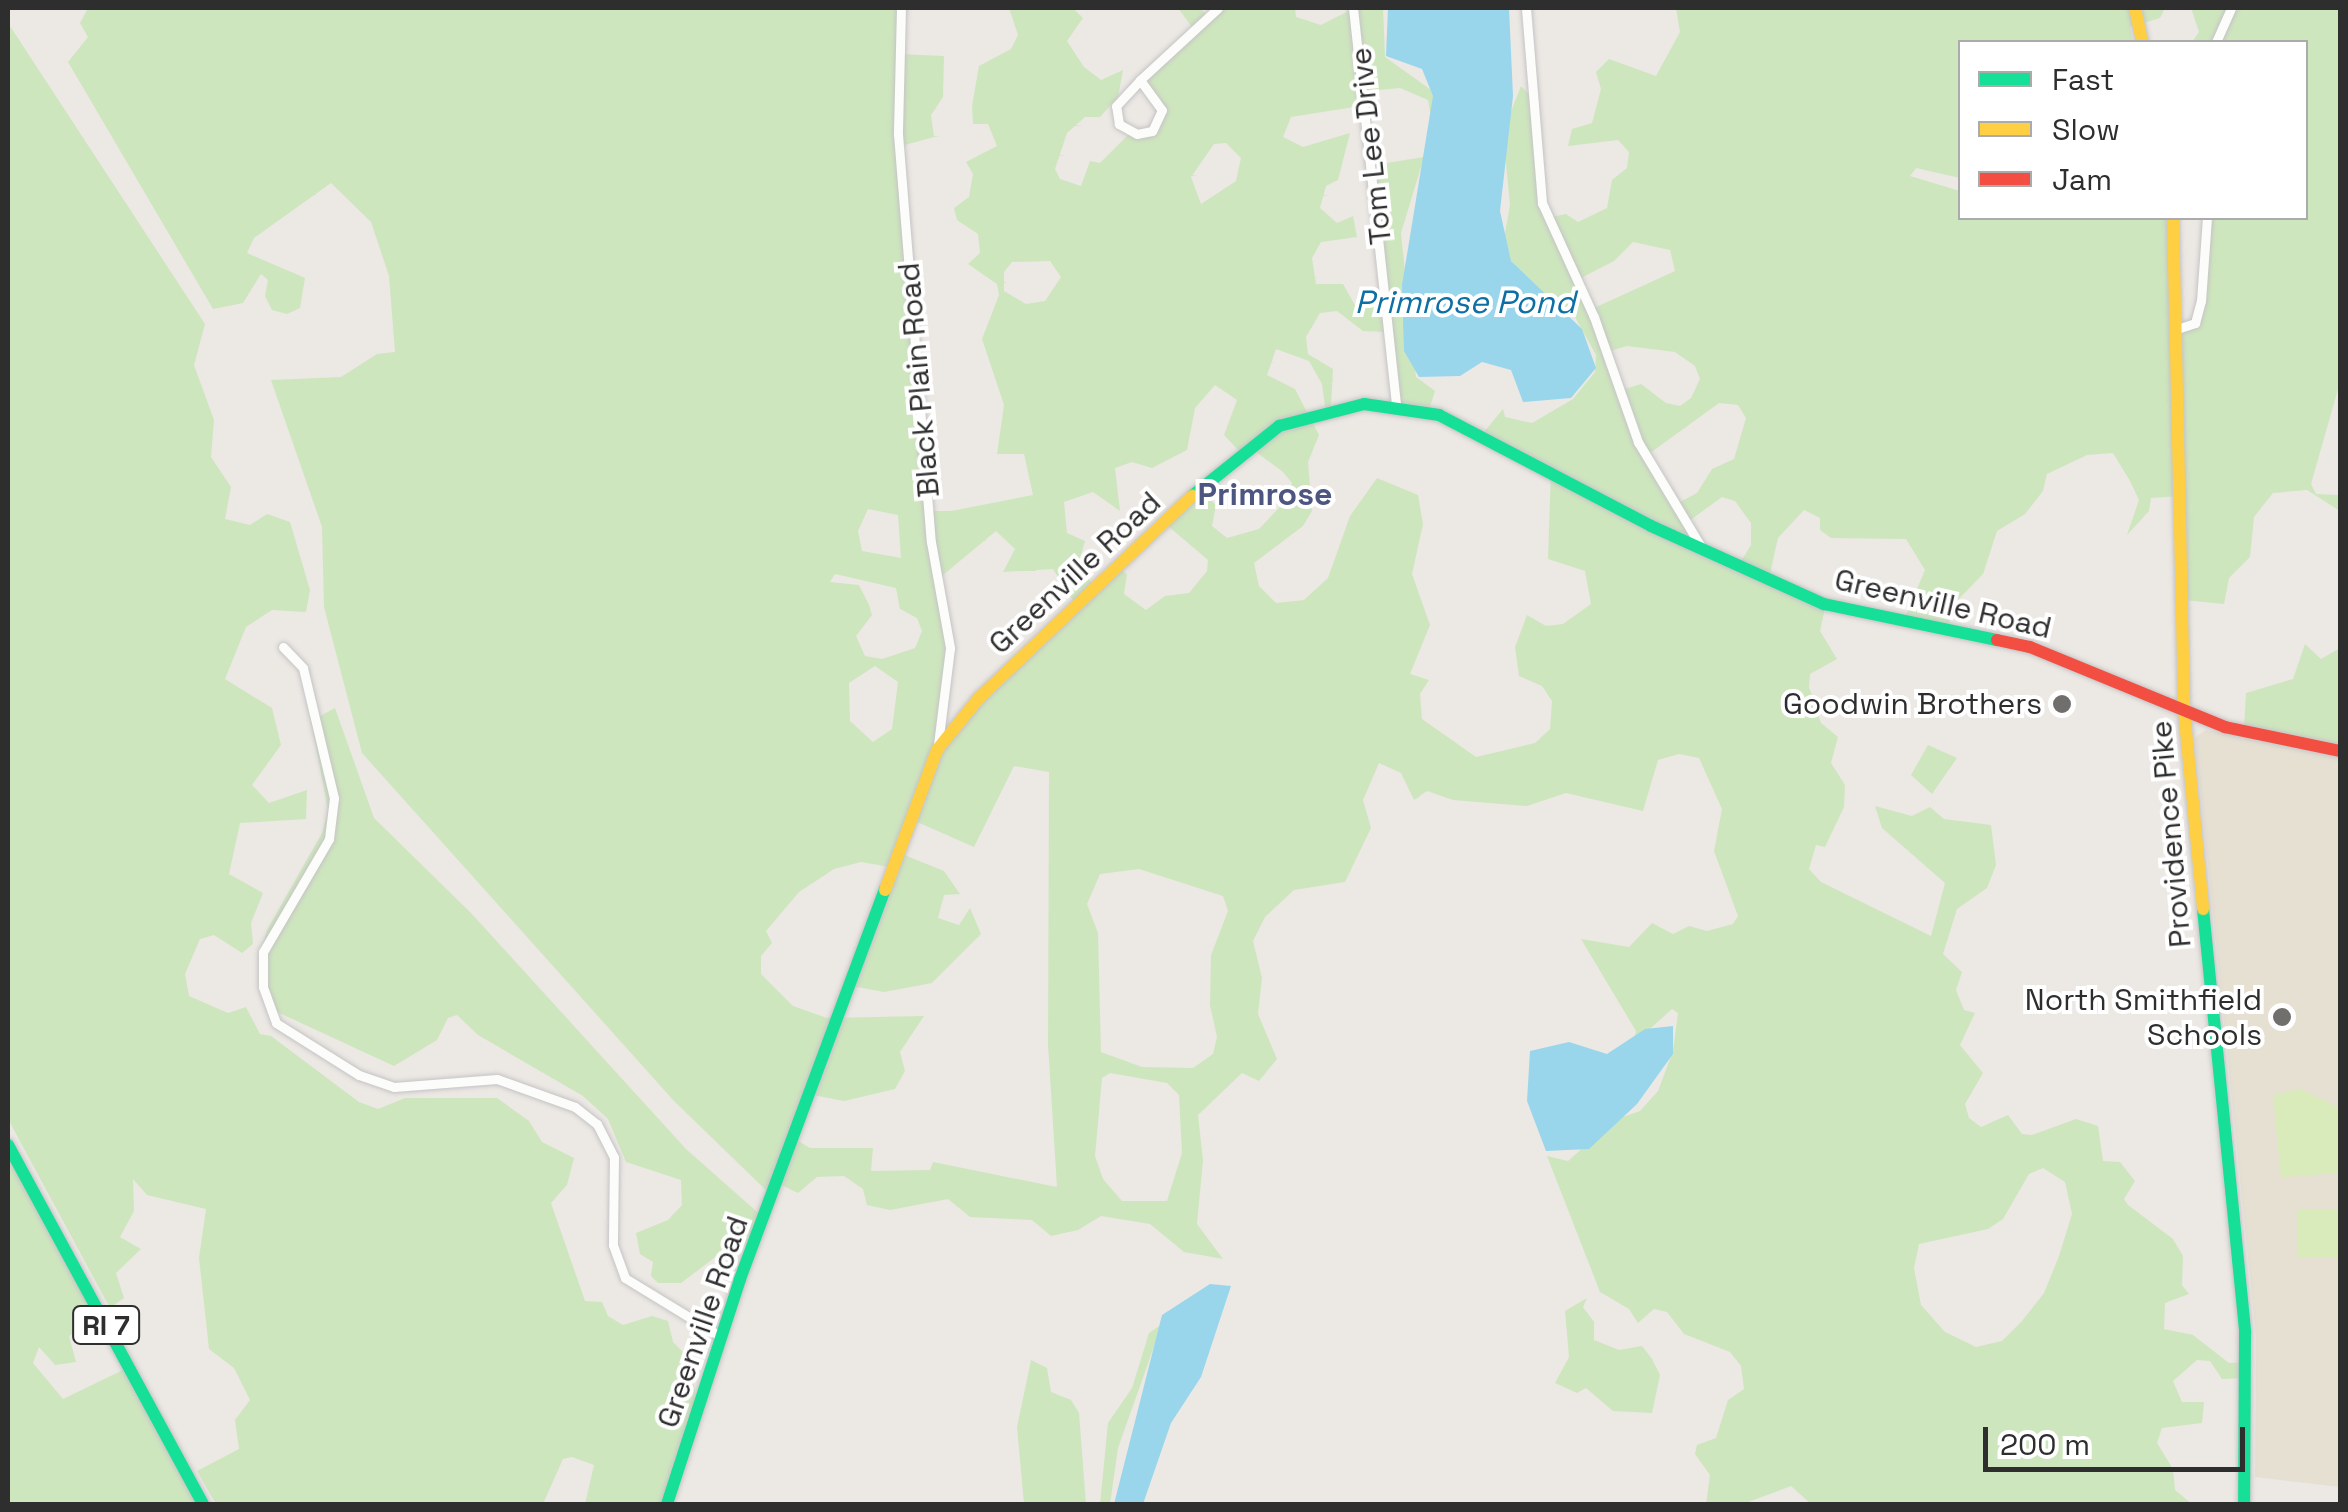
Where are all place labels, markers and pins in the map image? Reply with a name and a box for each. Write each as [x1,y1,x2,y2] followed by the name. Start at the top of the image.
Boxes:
[1783,686,2042,722] place label: Goodwin Brothers
[2051,693,2073,715] marker: Goodwin Brothers
[2025,982,2262,1052] place label: North Smithfield Schools
[2271,1006,2293,1028] marker: North Smithfield Schools

